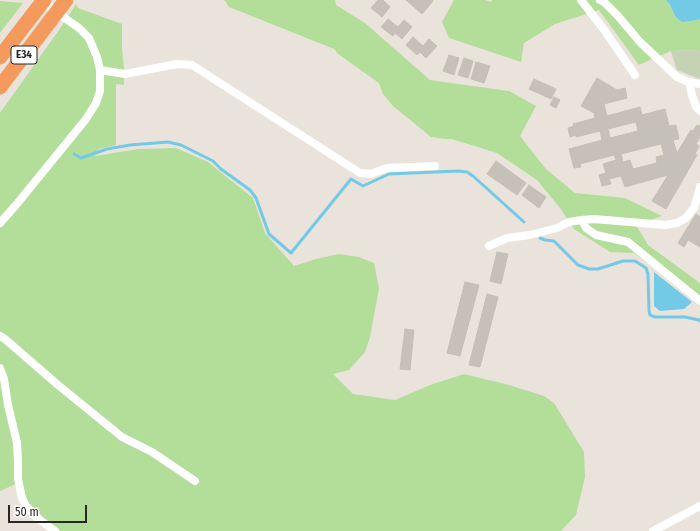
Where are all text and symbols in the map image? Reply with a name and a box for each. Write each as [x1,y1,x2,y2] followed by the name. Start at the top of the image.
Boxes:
[11,46,37,64] road number: E34
[10,497,89,523] scale bar
[15,505,39,519] text: 50 m

